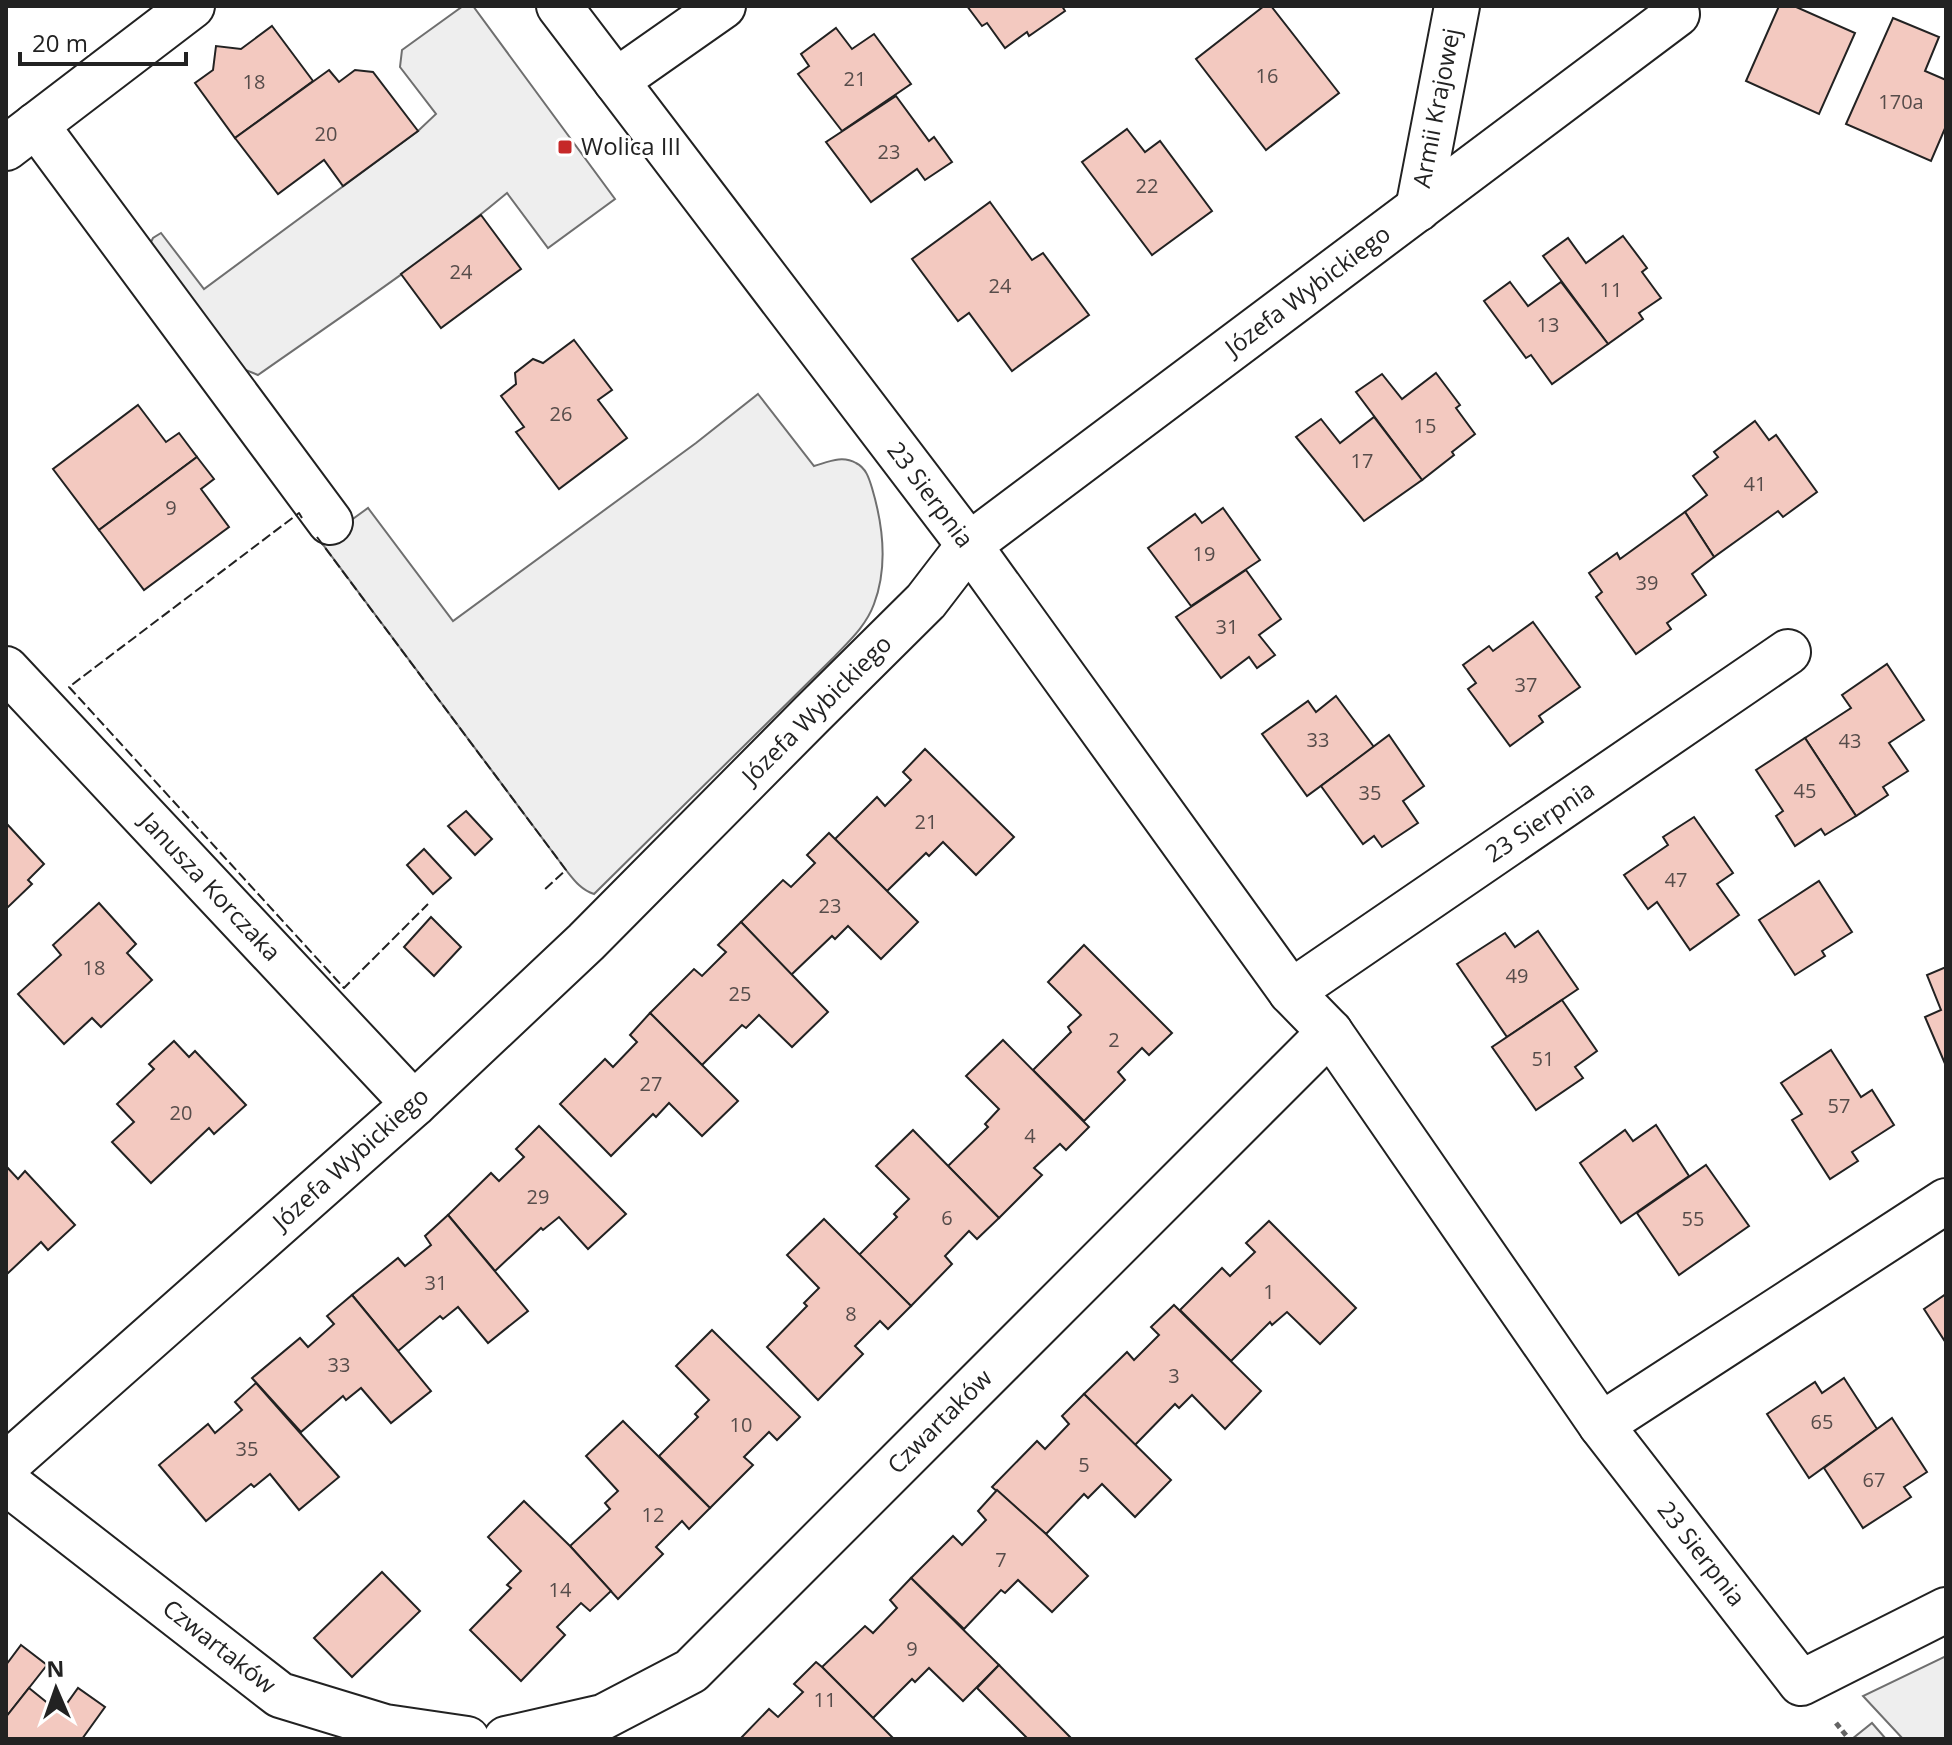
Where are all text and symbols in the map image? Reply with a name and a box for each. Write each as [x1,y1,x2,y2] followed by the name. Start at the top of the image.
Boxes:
[20,16,186,66] scale bar
[1404,25,1467,190] street label: Armii Krajowej
[32,26,88,59] text: 20 m
[1256,62,1278,89] house number: 16
[844,65,866,92] house number: 21
[243,68,265,95] house number: 18
[1878,88,1924,115] house number: 170a
[315,120,337,147] house number: 20
[581,129,681,162] place label: Wolica III
[556,138,574,156] marker: Wolica III
[878,138,900,165] house number: 23
[1136,172,1158,199] house number: 22
[1216,217,1397,364] street label: Józefa Wybickiego
[450,258,473,285] house number: 24
[989,272,1012,299] house number: 24
[1600,276,1622,303] house number: 11
[1537,311,1559,338] house number: 13
[550,400,572,427] house number: 26
[1414,412,1436,439] house number: 15
[880,434,982,554] street label: 23 Sierpnia
[1351,447,1373,474] house number: 17
[1744,470,1766,497] house number: 41
[165,494,177,521] house number: 9
[1193,540,1215,567] house number: 19
[1636,569,1658,596] house number: 39
[1216,613,1238,640] house number: 31
[732,627,898,792] street label: Józefa Wybickiego
[1515,671,1537,698] house number: 37
[1307,726,1329,753] house number: 33
[1839,727,1861,754] house number: 43
[1478,772,1600,869] street label: 23 Sierpnia
[1794,777,1816,804] house number: 45
[1359,779,1381,806] house number: 35
[132,803,289,968] street label: Janusza Korczaka
[915,808,937,835] house number: 21
[1665,866,1687,893] house number: 47
[819,892,841,919] house number: 23
[83,954,105,981] house number: 18
[1506,962,1528,989] house number: 49
[729,980,751,1007] house number: 25
[1108,1026,1120,1053] house number: 2
[1532,1045,1554,1072] house number: 51
[640,1070,662,1097] house number: 27
[263,1079,435,1238] street label: Józefa Wybickiego
[1828,1092,1850,1119] house number: 57
[170,1099,192,1126] house number: 20
[1024,1122,1036,1149] house number: 4
[527,1183,549,1210] house number: 29
[941,1204,953,1231] house number: 6
[1682,1205,1704,1232] house number: 55
[425,1269,447,1296] house number: 31
[1263,1278,1275,1305] house number: 1
[845,1300,857,1327] house number: 8
[328,1351,350,1378] house number: 33
[879,1361,999,1481] street label: Czwartaków
[1168,1362,1180,1389] house number: 3
[1811,1408,1833,1435] house number: 65
[730,1411,752,1438] house number: 10
[236,1435,258,1462] house number: 35
[1078,1451,1090,1478] house number: 5
[1863,1466,1885,1493] house number: 67
[1651,1494,1754,1612] street label: 23 Sierpnia
[642,1501,664,1528] house number: 12
[995,1546,1007,1573] house number: 7
[549,1576,572,1603] house number: 14
[156,1591,284,1701] street label: Czwartaków
[906,1635,918,1662] house number: 9
[16,1649,96,1729] north arrow
[46,1653,65,1683] text: N
[814,1686,836,1713] house number: 11

